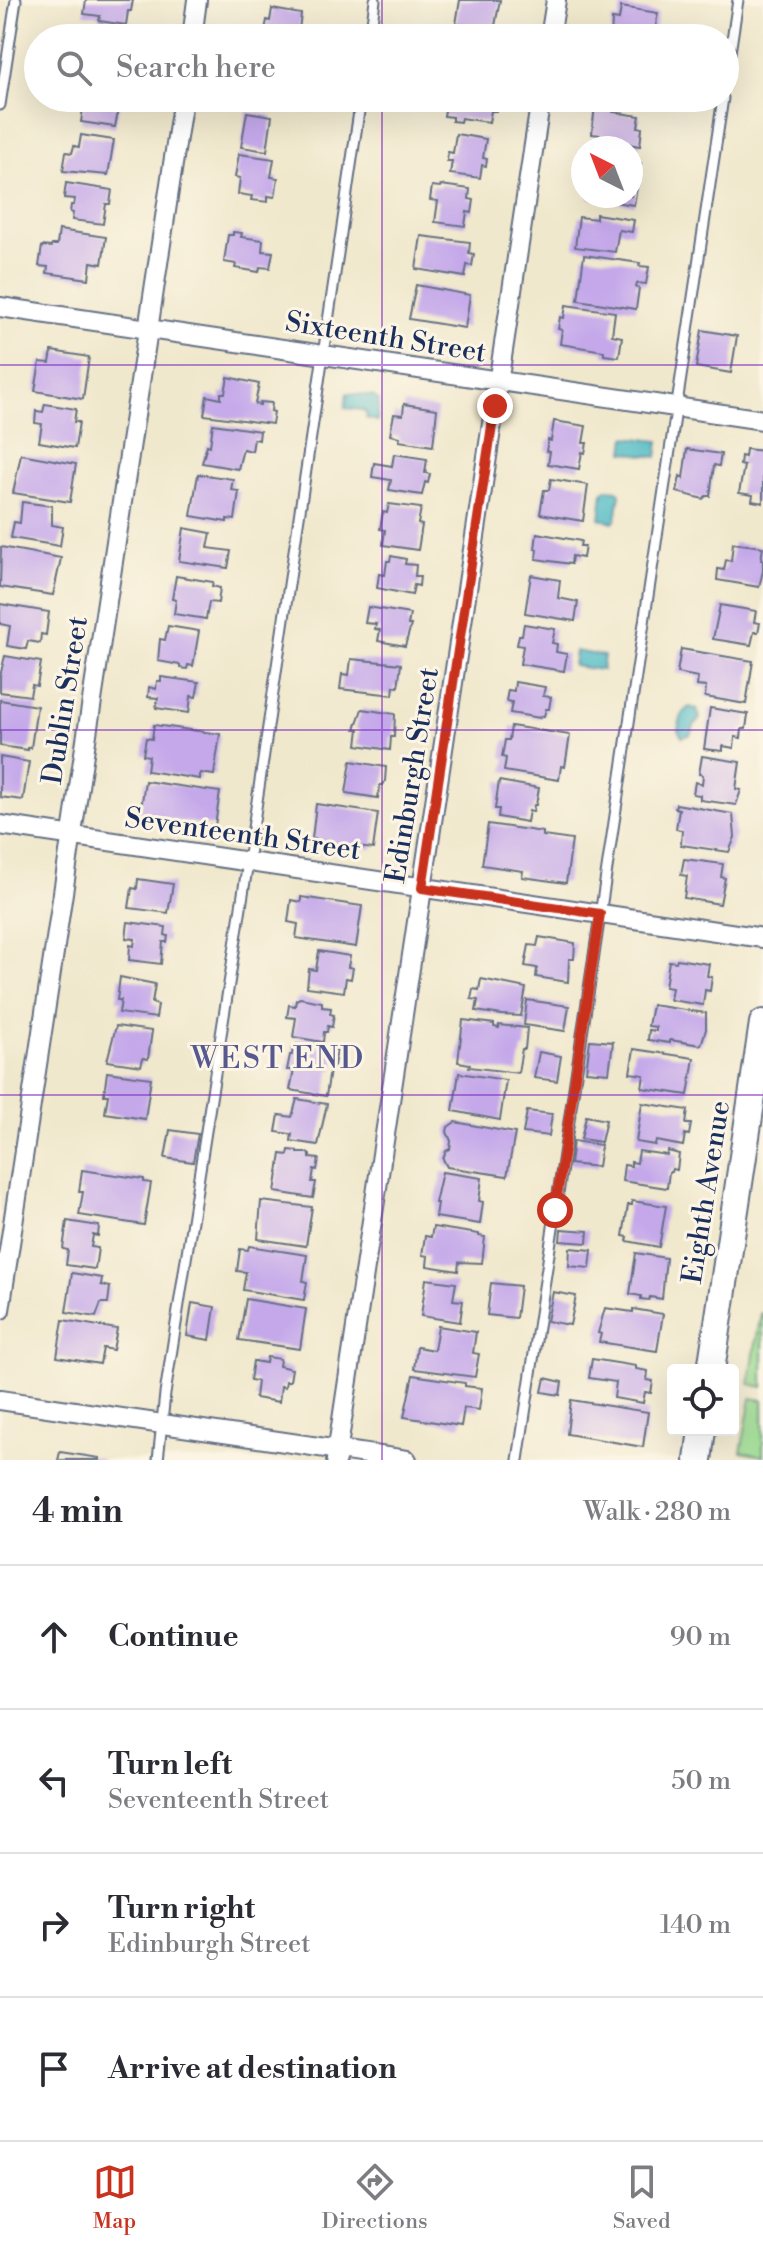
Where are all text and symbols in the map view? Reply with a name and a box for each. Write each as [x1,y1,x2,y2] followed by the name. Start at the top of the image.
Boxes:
[24,24,739,112] search box
[52,46,96,90] icon: search
[116,49,276,87] text: Search here
[571,136,643,208] north arrow
[283,304,489,371] street label: Sixteenth Street
[477,388,513,424] route end
[35,614,96,787] street label: Dublin Street
[378,665,447,886] street label: Edinburgh Street
[123,801,363,868] street label: Seventeenth Street
[190,1040,365,1078] district label: WEST END
[675,1098,738,1286] street label: Eighth Avenue
[537,1192,573,1228] route start
[667,1364,739,1436] map controls
[667,1364,739,1436] button: locate
[32,1491,123,1533] text: 4 min
[584,1496,731,1528] text: Walk · 280 m
[32,1615,76,1659] icon: ahead
[108,1618,239,1656] text: Continue
[670,1621,731,1653] text: 90 m
[108,1746,232,1784] text: Turn left
[32,1759,76,1803] icon: left
[671,1765,731,1797] text: 50 m
[108,1784,329,1816] text: Seventeenth Street
[108,1890,255,1928] text: Turn right
[32,1903,76,1947] icon: right
[660,1909,731,1941] text: 140 m
[108,1928,310,1960] text: Edinburgh Street
[32,2047,76,2091] icon: arrive
[108,2050,397,2088] text: Arrive at destination
[93,2160,137,2235] tab: Map
[322,2160,428,2235] tab: Directions
[613,2160,670,2235] tab: Saved

